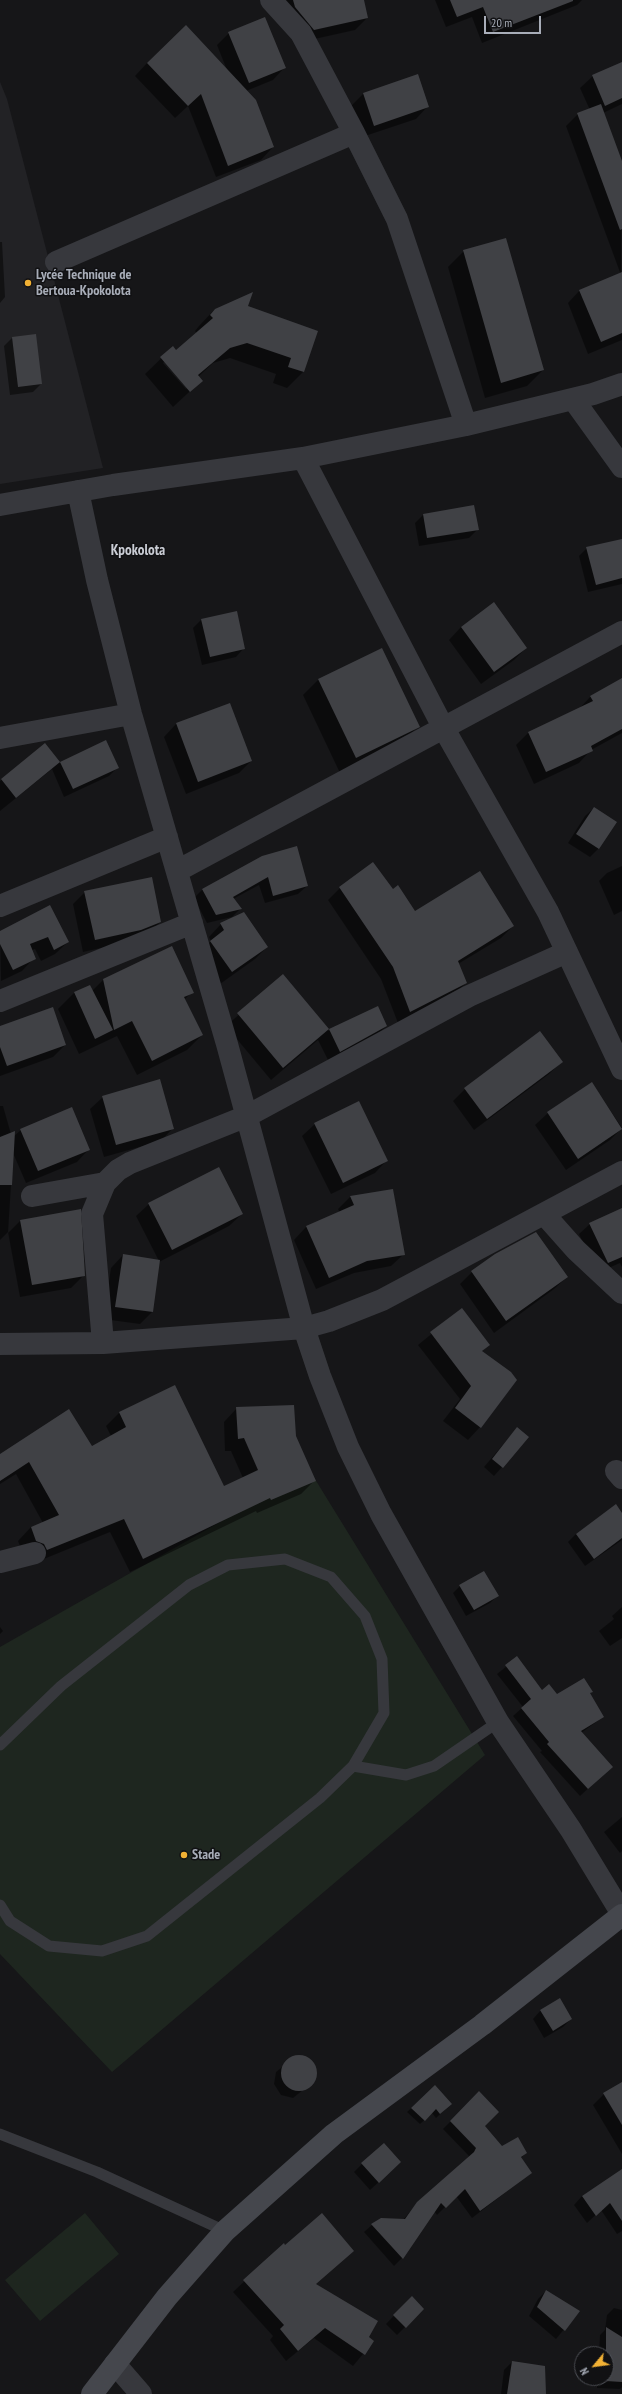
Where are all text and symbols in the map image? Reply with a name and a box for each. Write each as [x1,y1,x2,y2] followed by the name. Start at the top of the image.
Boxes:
[486,8,543,34] scale bar
[491,15,512,30] text: 20 m
[36,267,131,300] place label: Lycée Technique de Bertoua-Kpokolota
[23,278,33,288] marker: Lycée Technique de Bertoua-Kpokolota
[111,542,165,560] district label: Kpokolota
[192,1847,220,1863] place label: Stade
[179,1850,189,1860] marker: Stade
[574,2346,614,2386] north arrow
[577,2365,592,2377] text: N

